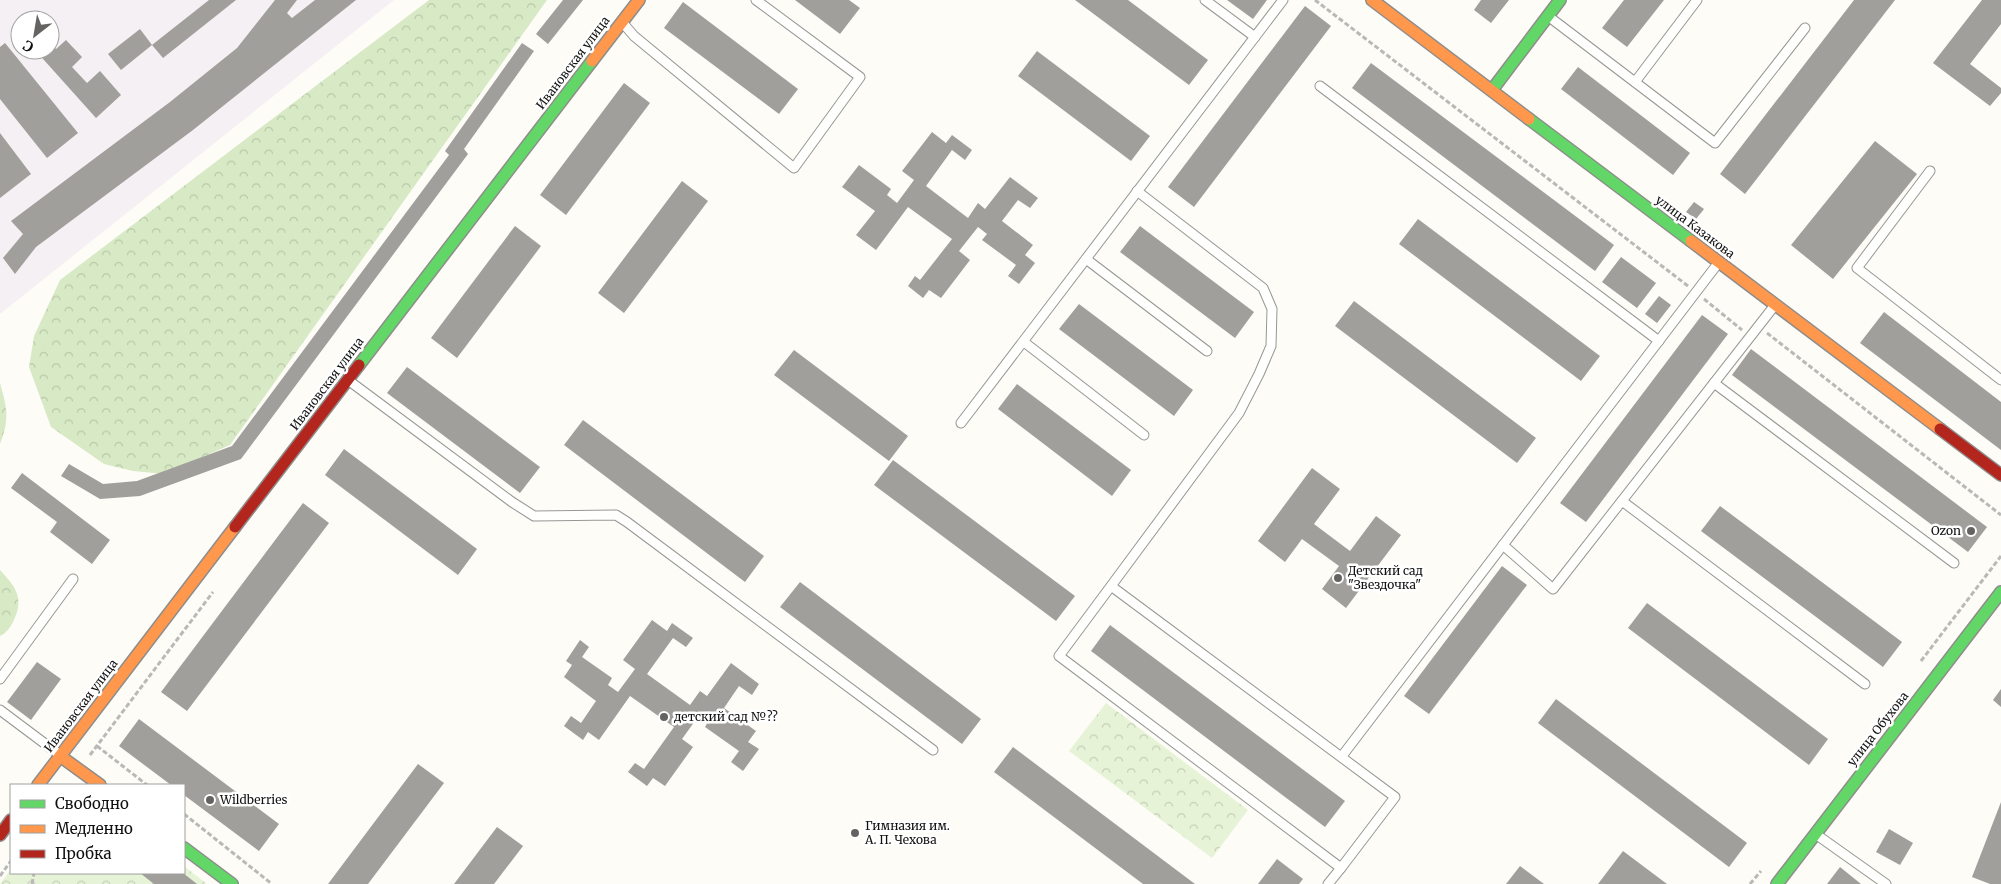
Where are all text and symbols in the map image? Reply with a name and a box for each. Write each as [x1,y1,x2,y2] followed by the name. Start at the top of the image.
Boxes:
[10,10,60,60] north arrow
[533,13,613,112] street label: Ивановская улица
[20,36,37,56] text: С
[1653,192,1738,262] street label: улица Казакова
[287,334,367,433] street label: Ивановская улица
[1931,523,1961,538] place label: Ozon
[1965,525,1977,537] marker: Ozon
[1348,563,1423,592] place label: Детский сад "Звездочка"
[1332,572,1344,584] marker: Детский сад "Звездочка"
[41,656,121,755] street label: Ивановская улица
[1844,688,1912,769] street label: улица Обухова
[673,709,778,724] place label: детский сад №??
[658,711,670,723] marker: детский сад №??
[10,784,185,874] legend
[219,792,288,807] place label: Wildberries
[55,794,129,813] text: Свободно
[204,794,216,806] marker: Wildberries
[864,818,950,847] place label: Гимназия им. А. П. Чехова
[55,819,133,838] text: Медленно
[849,827,861,839] marker: Гимназия им. А. П. Чехова
[55,844,112,863] text: Пробка

